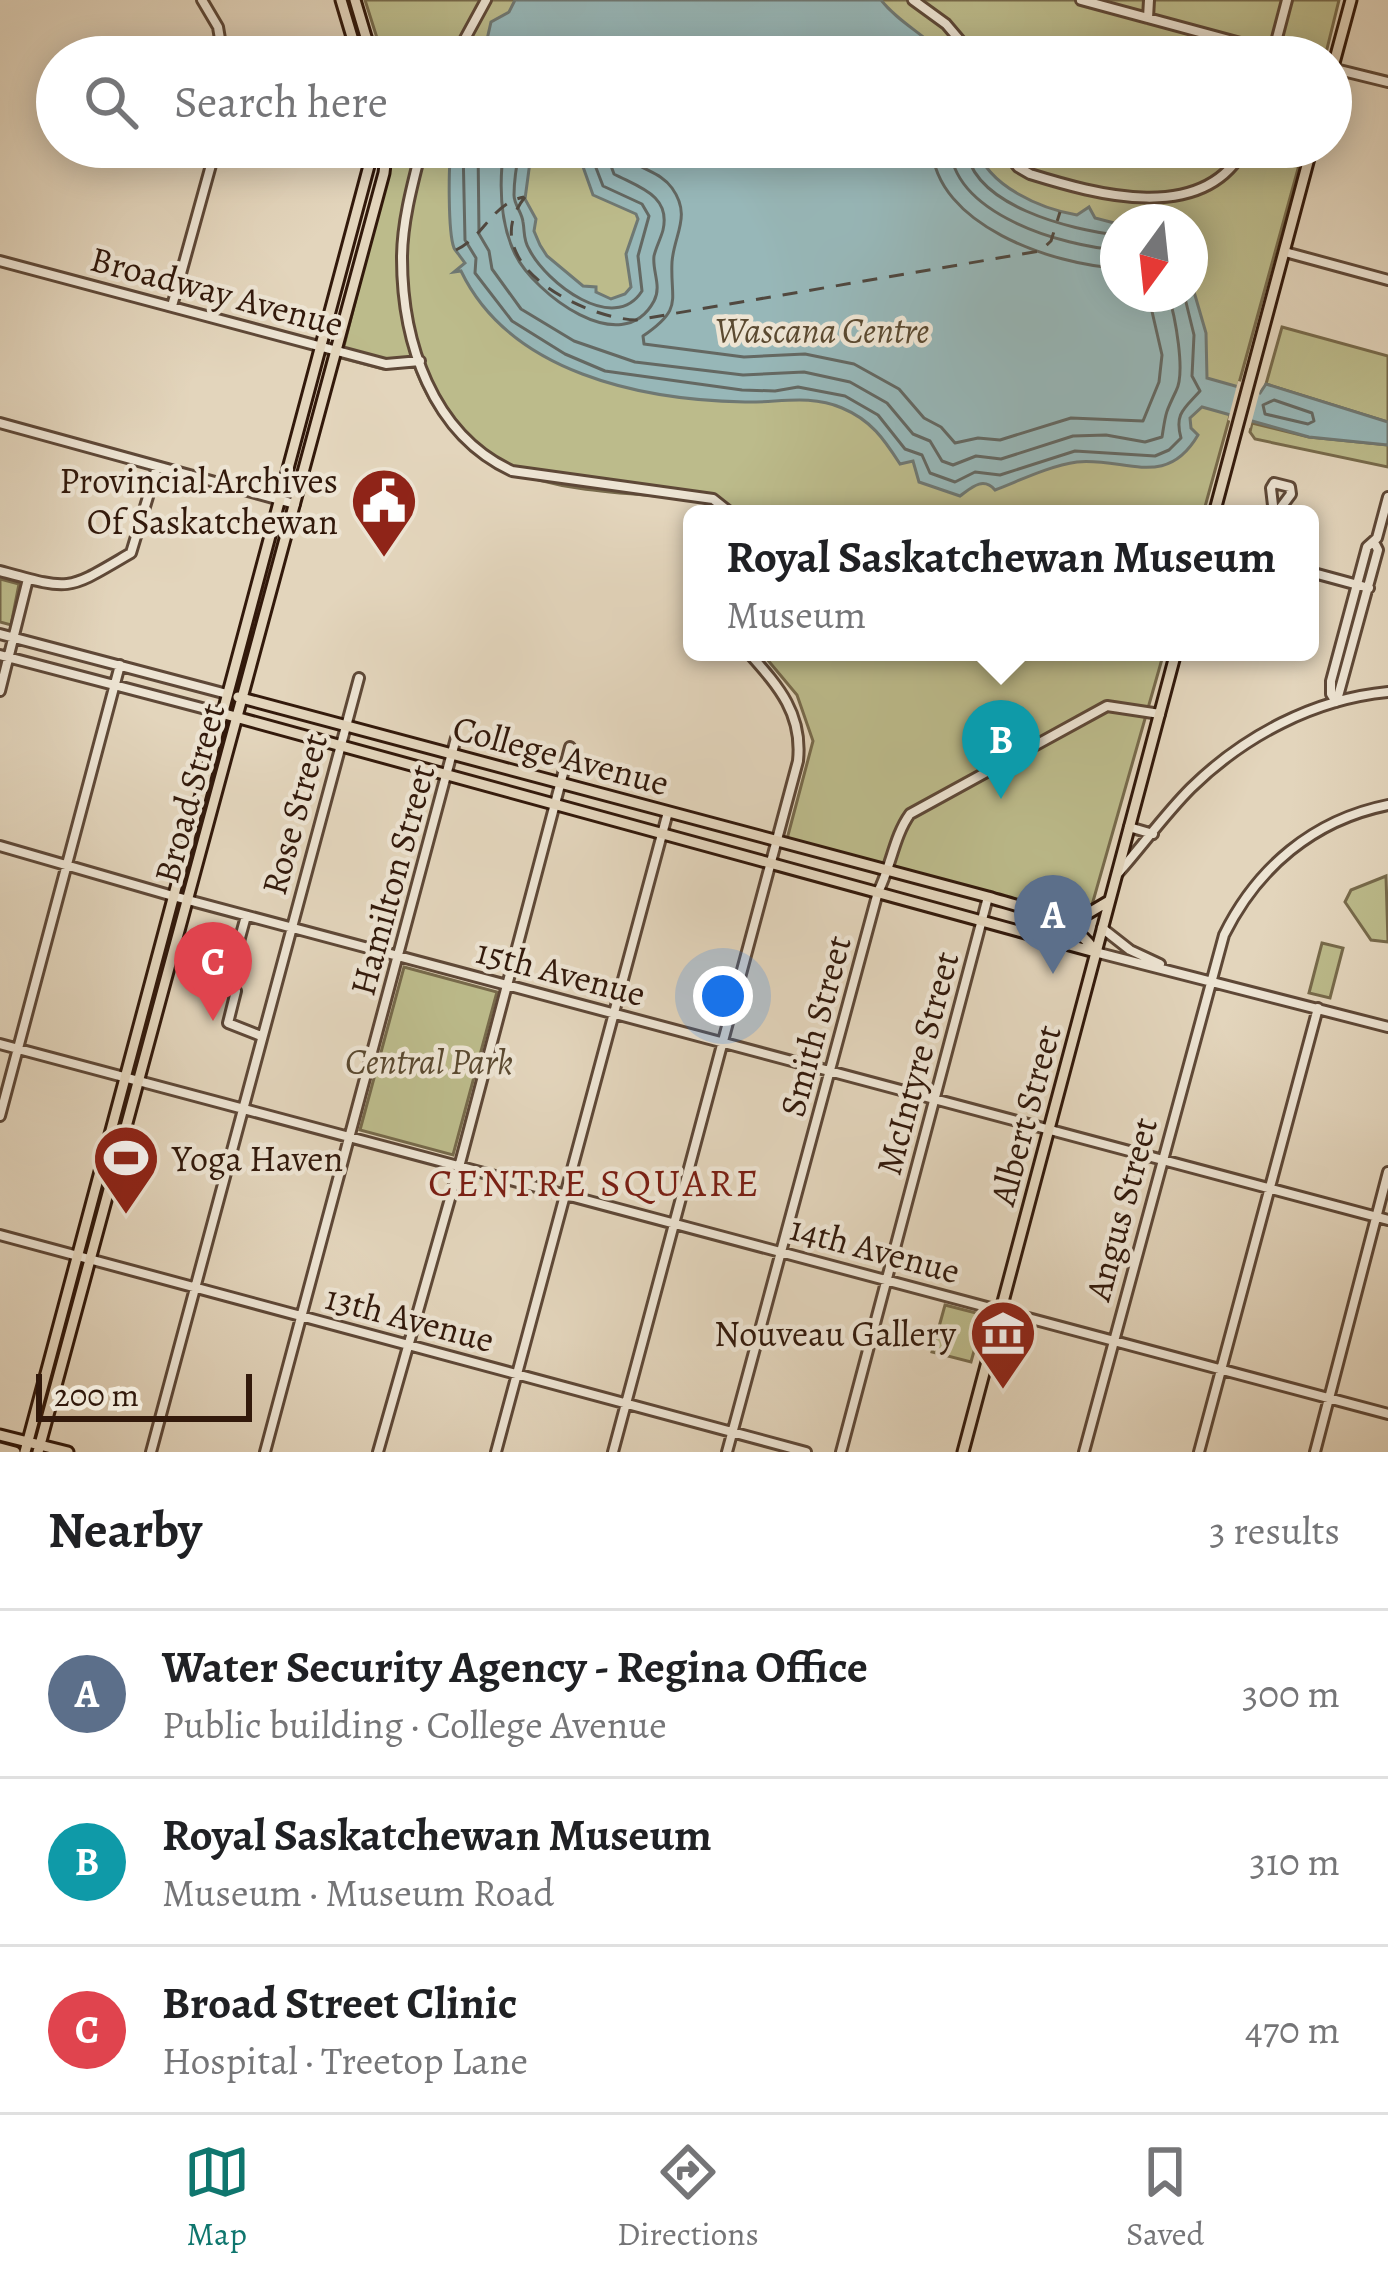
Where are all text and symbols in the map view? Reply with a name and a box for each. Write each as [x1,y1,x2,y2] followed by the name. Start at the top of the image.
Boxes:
[36,36,1352,168] search box
[78,69,144,135] icon: search
[174,71,388,133] text: Search here
[1100,204,1208,312] north arrow
[85,234,349,348] street label: Broadway Avenue
[715,306,929,355] park label: Wascana Centre
[59,456,338,546] place label: Provincial Archives Of Saskatchewan
[349,466,419,560] public building icon: Provincial Archives Of Saskatchewan
[683,505,1319,661] popup
[726,526,1276,588] text: Royal Saskatchewan Museum
[726,588,866,641] text: Museum
[141,698,237,888] street label: Broad Street
[962,700,1040,799] pin: B
[448,703,674,807] street label: College Avenue
[249,728,339,900] street label: Rose Street
[338,759,446,1001] street label: Hamilton Street
[1014,875,1092,974] pin: A
[174,922,252,1021] pin: C
[471,926,651,1018] street label: 15th Avenue
[767,930,863,1122] street label: Smith Street
[864,946,970,1180] street label: McIntyre Street
[693,966,753,1026] your location
[977,1019,1073,1212] street label: Albert Street
[345,1037,513,1086] park label: Central Park
[1073,1112,1169,1307] street label: Angus Street
[91,1123,161,1217] sports icon: Yoga Haven
[171,1134,343,1183] place label: Yoga Haven
[428,1156,762,1209] district label: CENTRE SQUARE
[785,1203,965,1295] street label: 14th Avenue
[320,1272,500,1364] street label: 13th Avenue
[968,1298,1038,1392] museum icon: Nouveau Gallery
[714,1309,957,1358] place label: Nouveau Gallery
[36,1368,252,1421] scale bar
[54,1372,139,1417] text: 200 m
[48,1495,202,1565] text: Nearby
[1209,1504,1340,1557] text: 3 results
[162,1636,868,1698] text: Water Security Agency - Regina Office
[75,1667,99,1720] text: A
[1242,1667,1340,1720] text: 300 m
[162,1698,667,1751] text: Public building · College Avenue
[162,1804,712,1866] text: Royal Saskatchewan Museum
[75,1835,99,1888] text: B
[1249,1835,1340,1888] text: 310 m
[162,1866,554,1919] text: Museum · Museum Road
[162,1972,517,2034] text: Broad Street Clinic
[75,2003,99,2056] text: C
[1245,2003,1340,2056] text: 470 m
[162,2034,528,2087] text: Hospital · Treetop Lane
[184,2139,250,2256] tab: Map
[617,2139,759,2256] tab: Directions
[1126,2139,1204,2256] tab: Saved

